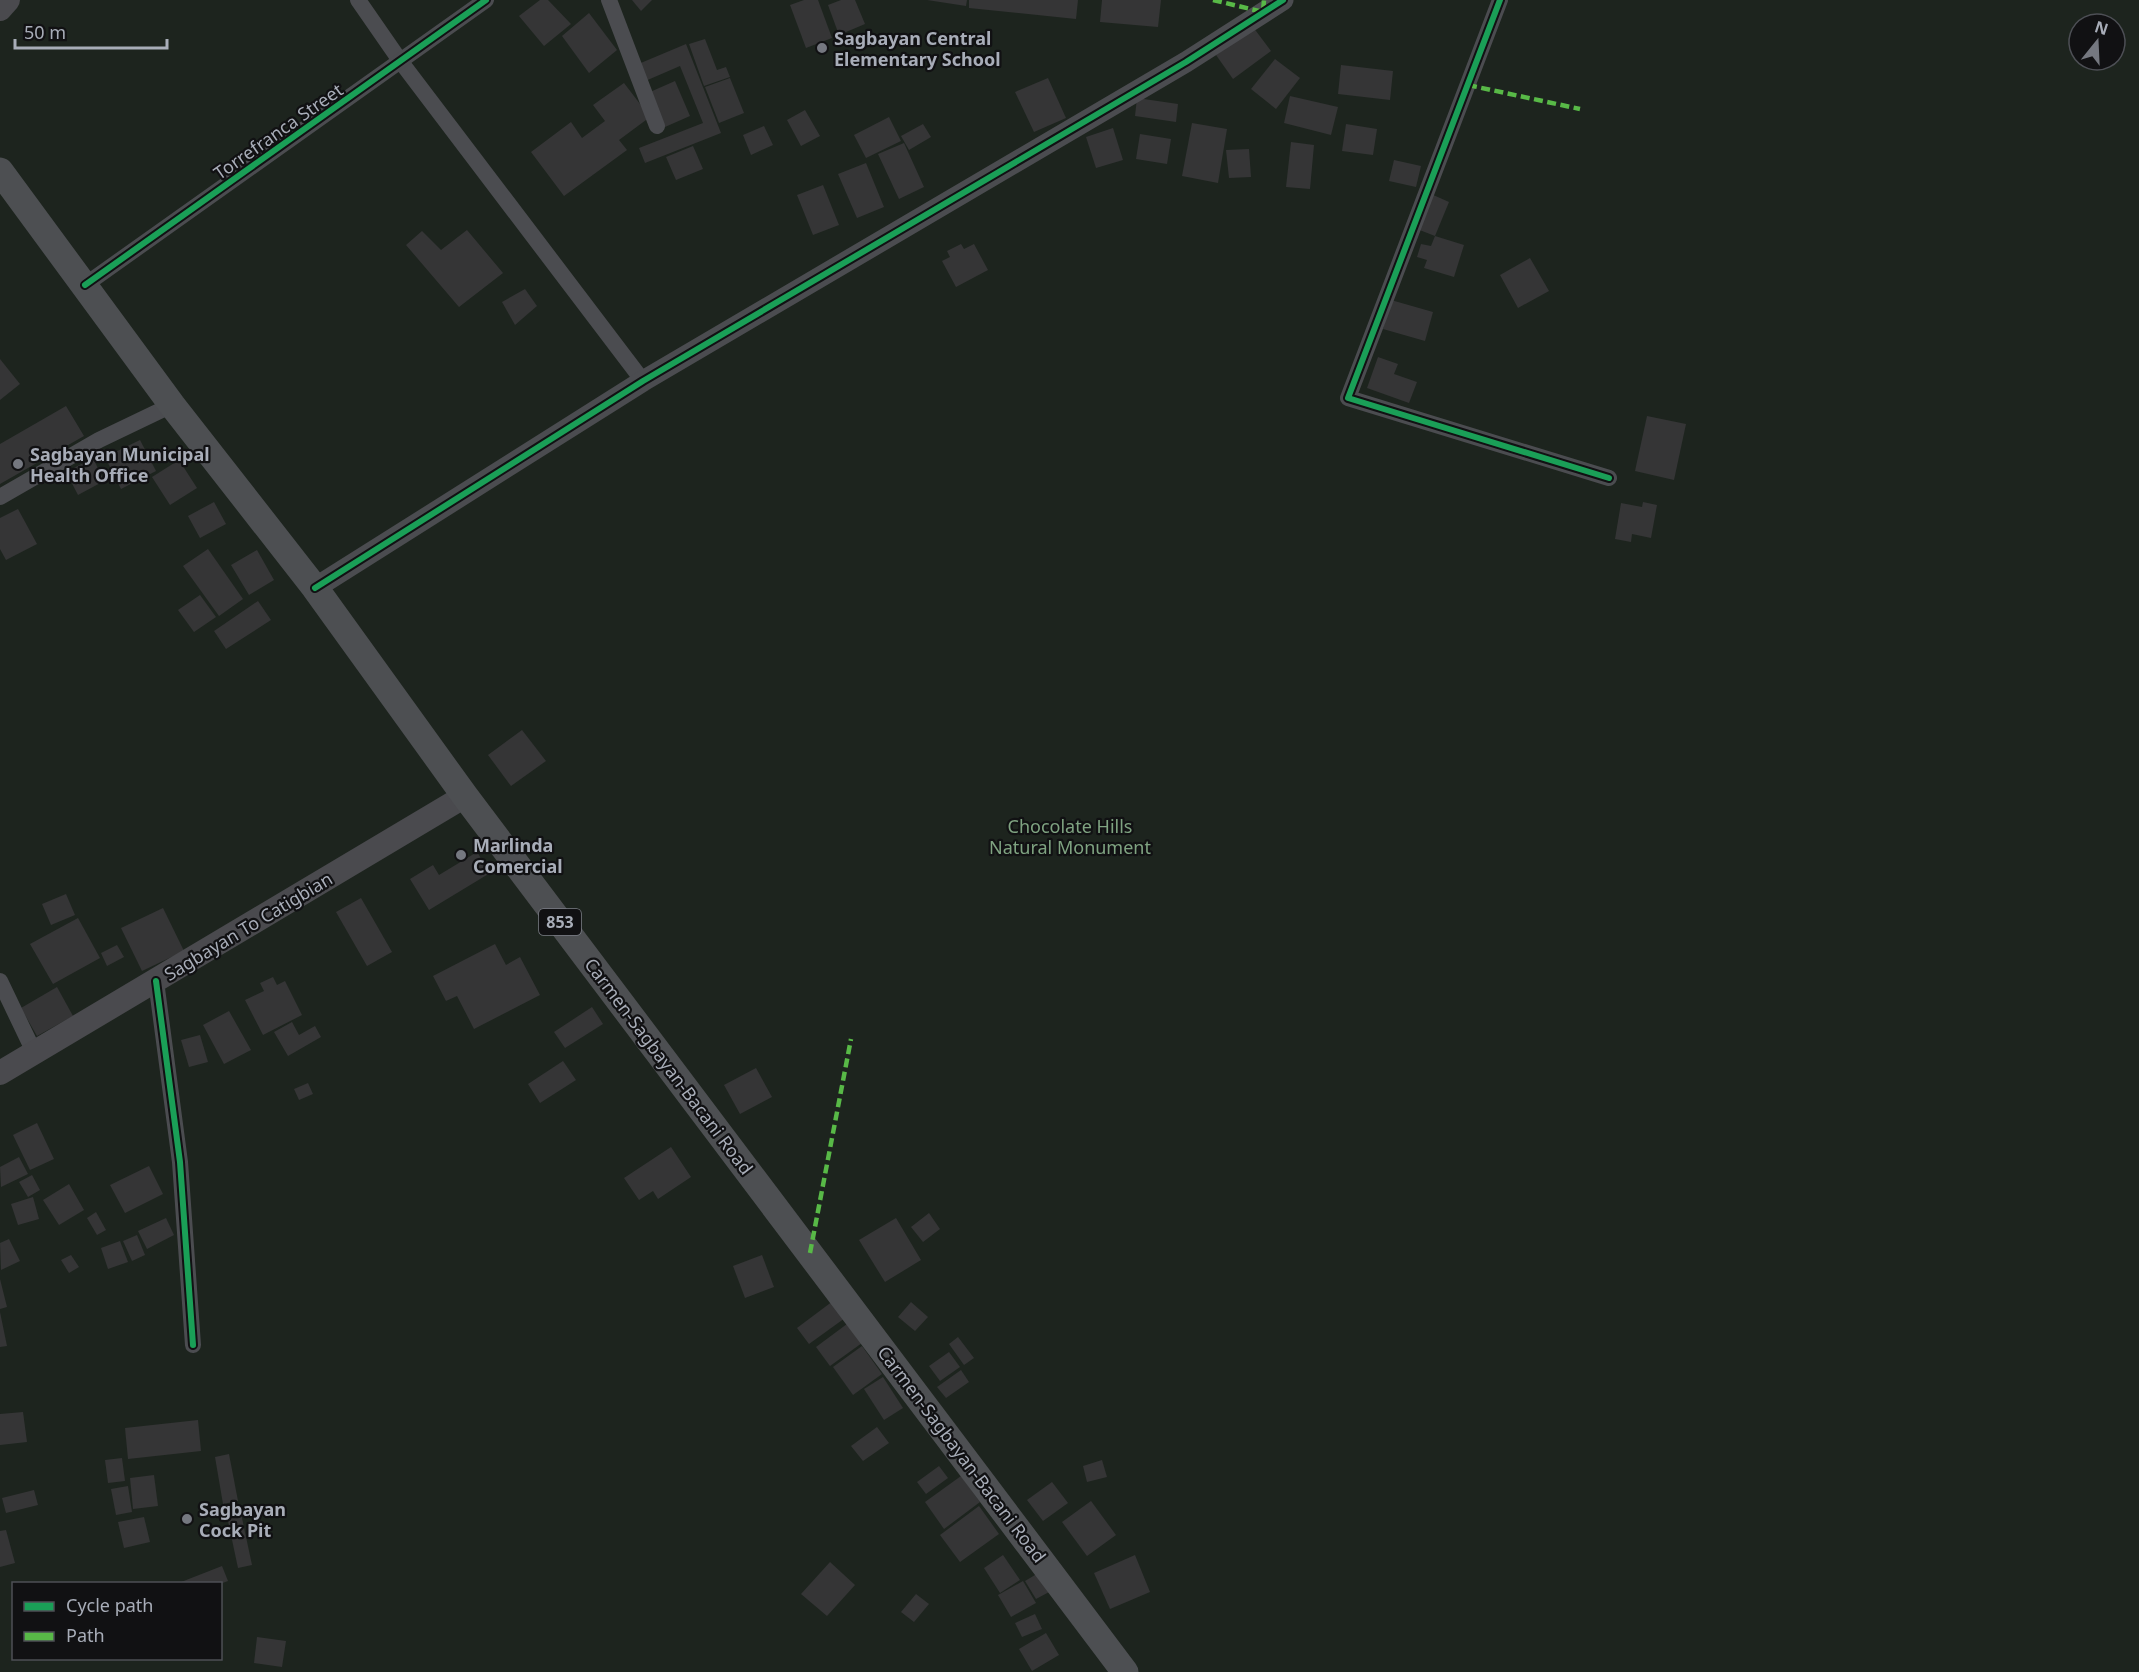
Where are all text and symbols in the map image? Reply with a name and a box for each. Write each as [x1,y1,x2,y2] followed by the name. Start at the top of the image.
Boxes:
[15,12,166,50] scale bar
[2067,12,2127,72] north arrow
[2092,15,2111,40] text: N
[24,20,66,44] text: 50 m
[834,26,1001,71] place label: Sagbayan Central Elementary School
[815,41,829,55] marker: Sagbayan Central Elementary School
[209,77,348,185] street label: Torrefranca Street
[30,442,210,487] place label: Sagbayan Municipal Health Office
[11,457,25,471] marker: Sagbayan Municipal Health Office
[989,814,1151,859] park label: Chocolate Hills Natural Monument
[473,833,563,878] place label: Marlinda Comercial
[454,848,468,862] marker: Marlinda Comercial
[159,866,337,986] street label: Sagbayan To Catigbian
[539,909,581,935] road number: 853
[580,953,758,1179] street label: Carmen-Sagbayan-Bacani Road
[873,1341,1051,1567] street label: Carmen-Sagbayan-Bacani Road
[199,1497,286,1542] place label: Sagbayan Cock Pit
[180,1512,194,1526] marker: Sagbayan Cock Pit
[12,1582,222,1660] legend
[66,1593,153,1617] text: Cycle path
[66,1623,105,1647] text: Path

